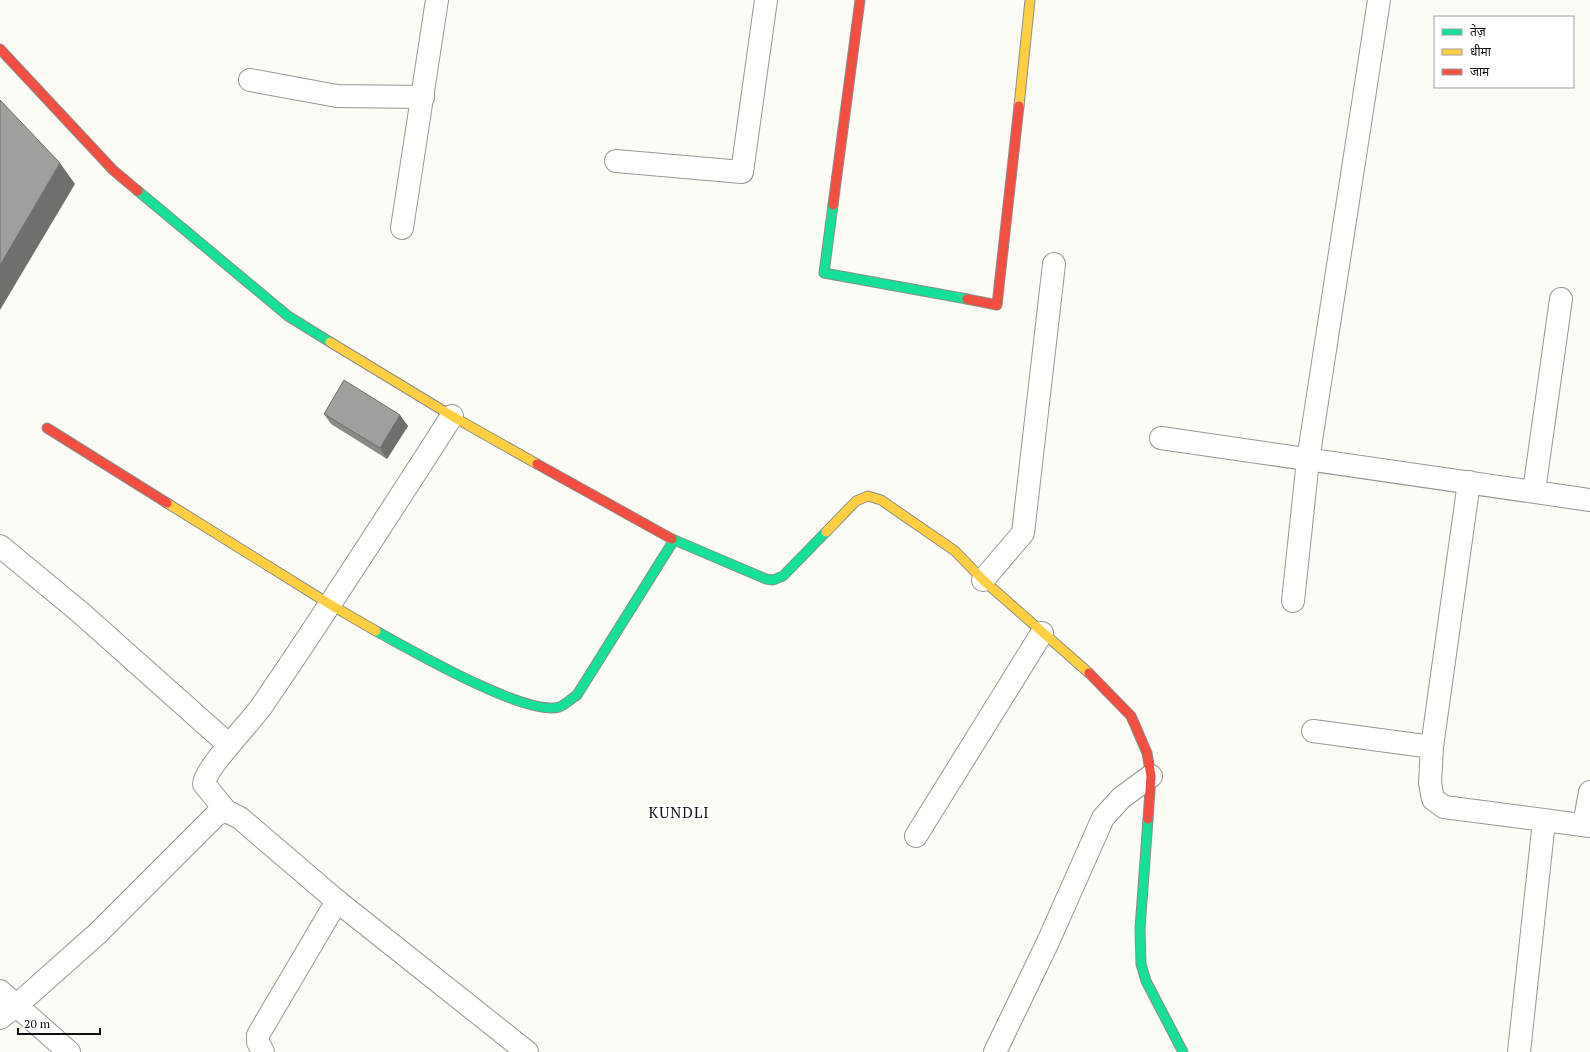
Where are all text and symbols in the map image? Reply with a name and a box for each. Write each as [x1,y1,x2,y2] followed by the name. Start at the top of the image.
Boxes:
[1434,16,1574,88] legend
[1470,24,1487,39] text: तेज़
[1470,44,1492,59] text: धीमा
[1470,64,1490,79] text: जाम
[649,802,709,822] district label: KUNDLI
[18,1010,100,1036] scale bar
[24,1016,51,1031] text: 20 m

